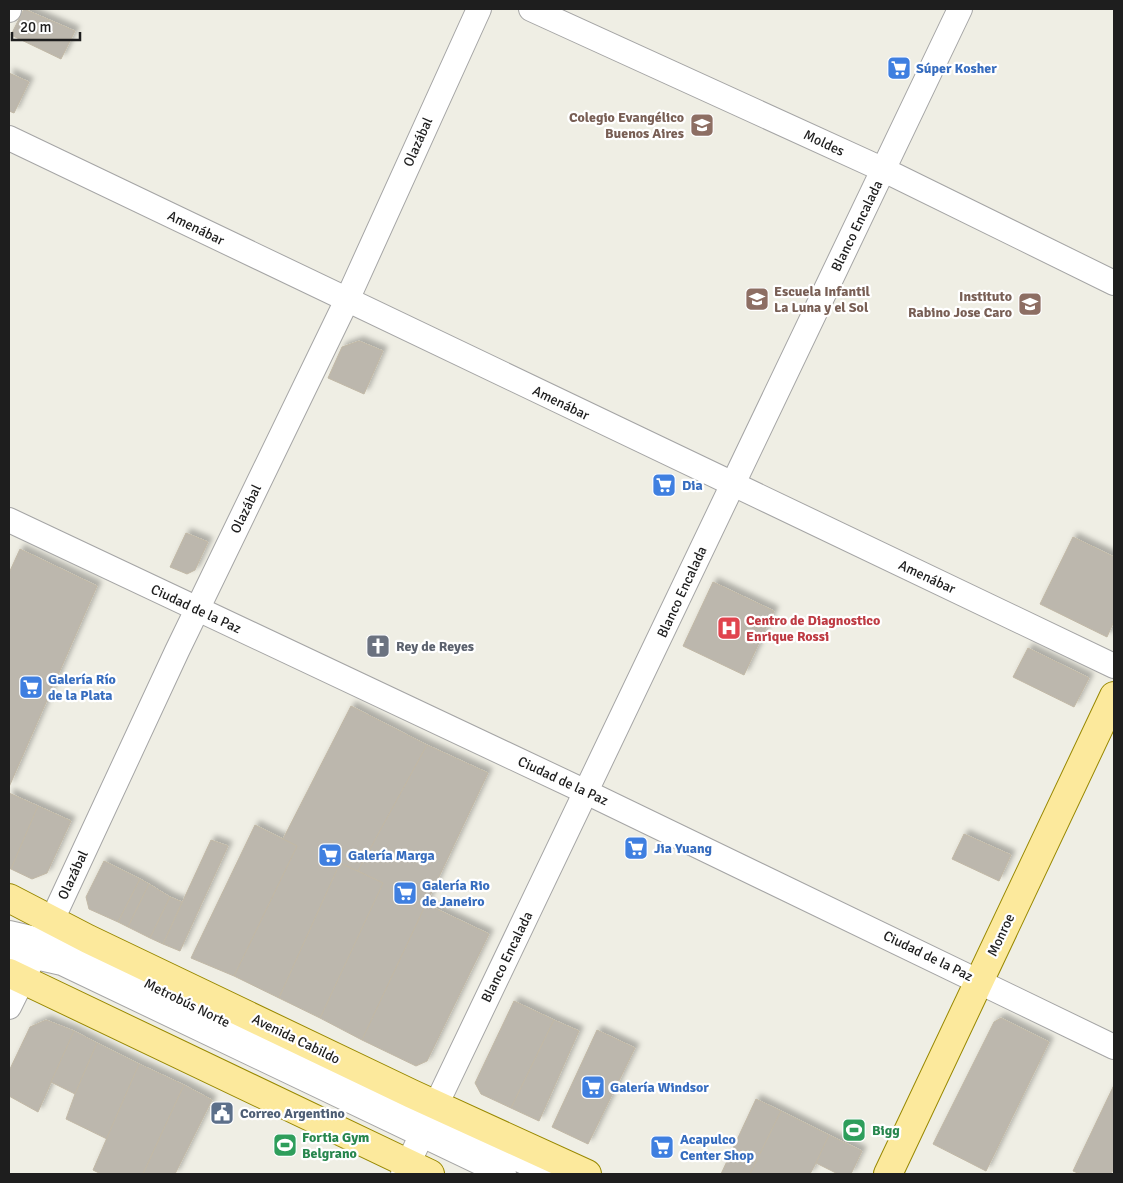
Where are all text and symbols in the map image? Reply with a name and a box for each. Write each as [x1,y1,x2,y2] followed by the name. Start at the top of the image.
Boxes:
[12,10,80,42] scale bar
[20,18,51,36] text: 20 m
[886,55,912,81] supermarket icon: Súper Kosher
[916,60,997,77] place label: Súper Kosher
[569,109,684,142] place label: Colegio Evangélico Buenos Aires
[689,112,715,138] school or university icon: Colegio Evangélico Buenos Aires
[400,115,436,169] street label: Olazábal
[801,126,847,160] street label: Moldes
[828,178,886,274] street label: Blanco Encalada
[165,207,228,249] street label: Amenábar
[774,283,871,316] place label: Escuela Infantil La Luna y el Sol
[744,286,770,312] school or university icon: Escuela Infantil La Luna y el Sol
[908,288,1012,321] place label: Instituto Rabino Jose Caro
[1017,291,1043,317] school or university icon: Instituto Rabino Jose Caro
[530,382,593,424] street label: Amenábar
[651,472,677,498] supermarket icon: Dia
[682,477,703,494] place label: Dia
[227,482,265,536] street label: Olazábal
[653,543,711,641] street label: Blanco Encalada
[896,556,959,598] street label: Amenábar
[148,581,244,637] street label: Ciudad de la Paz
[746,612,880,645] place label: Centro de Diagnostico Enrique Rossi
[716,615,742,641] hospital icon: Centro de Diagnostico Enrique Rossi
[365,633,391,659] church icon: Rey de Reyes
[396,638,474,655] place label: Rey de Reyes
[48,671,116,704] place label: Galería Río de la Plata
[18,674,44,700] supermarket icon: Galería Río de la Plata
[515,753,611,809] street label: Ciudad de la Paz
[623,835,649,861] supermarket icon: Jia Yuang
[654,840,713,857] place label: Jia Yuang
[317,842,343,868] supermarket icon: Galería Marga
[348,847,435,864] place label: Galería Marga
[54,848,92,902] street label: Olazábal
[422,877,490,910] place label: Galería Rio de Janeiro
[392,880,418,906] supermarket icon: Galería Rio de Janeiro
[478,909,536,1005] street label: Blanco Encalada
[984,911,1018,959] street label: Monroe
[880,927,976,985] street label: Ciudad de la Paz
[141,975,233,1031] street label: Metrobús Norte
[249,1010,343,1068] street label: Avenida Cabildo
[580,1074,606,1100] supermarket icon: Galería Windsor
[610,1079,709,1096] place label: Galería Windsor
[209,1100,235,1126] public building icon: Correo Argentino
[240,1105,345,1122] place label: Correo Argentino
[841,1117,867,1143] sports icon: Bigg
[872,1122,900,1139] place label: Bigg
[302,1129,369,1162] place label: Fortia Gym Belgrano
[680,1131,754,1164] place label: Acapulco Center Shop
[272,1132,298,1158] sports icon: Fortia Gym Belgrano
[649,1134,675,1160] supermarket icon: Acapulco Center Shop

